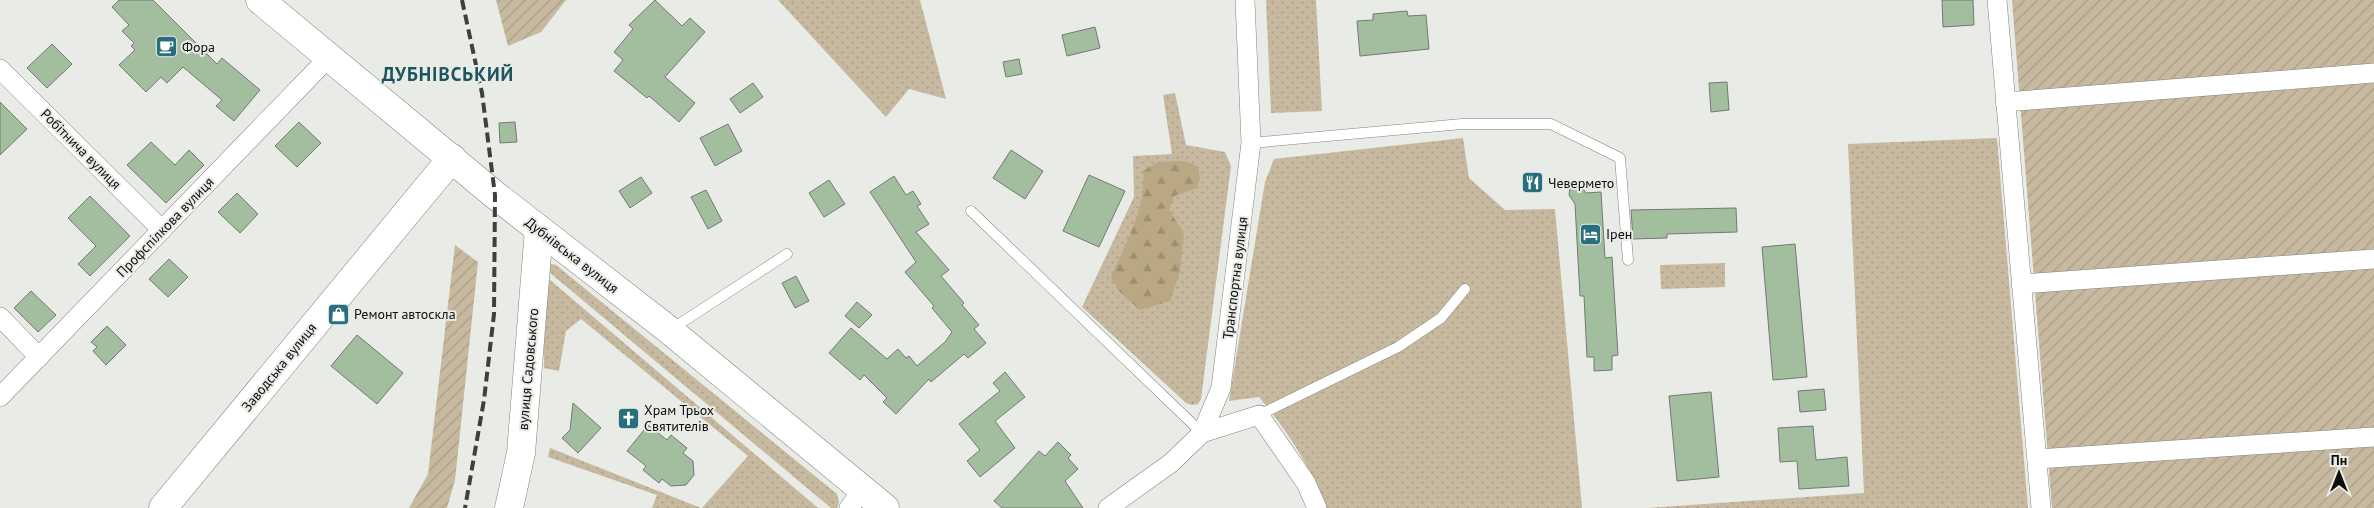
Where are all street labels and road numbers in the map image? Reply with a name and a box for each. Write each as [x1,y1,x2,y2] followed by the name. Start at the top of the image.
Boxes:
[37,105,125,193] street label: Робітнича вулиця
[113,173,217,281] street label: Профспілкова вулиця
[522,213,622,297] street label: Дубнівська вулиця
[1219,216,1251,340] street label: Транспортна вулиця
[514,307,542,431] street label: вулиця Садовського
[238,319,320,415] street label: Заводська вулиця

